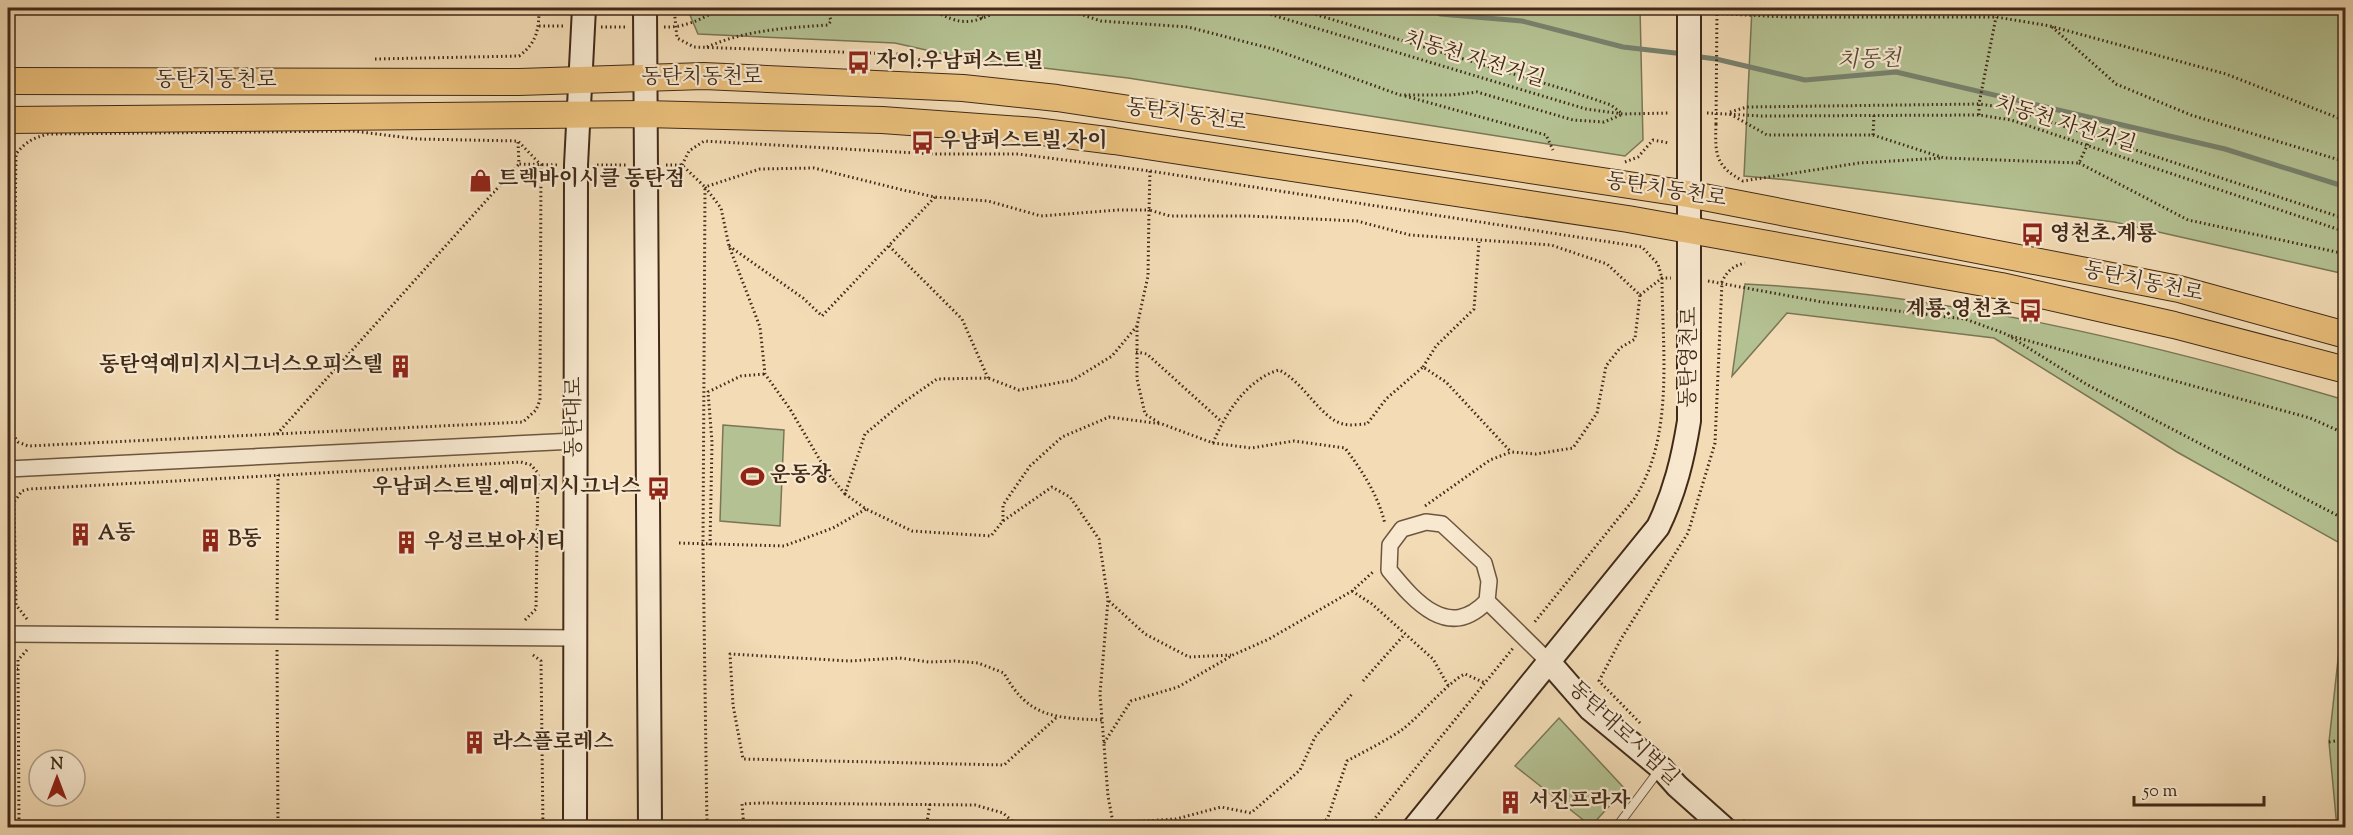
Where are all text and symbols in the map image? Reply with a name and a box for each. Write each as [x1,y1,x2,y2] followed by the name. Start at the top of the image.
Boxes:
[1400,24,1548,96] street label: 치동천 자전거길
[1837,44,1903,78] water label: 치동천
[876,47,1044,77] place label: 자이.우남퍼스트빌
[845,49,871,75] bus stop icon: 자이.우남퍼스트빌
[641,63,763,93] street label: 동탄치동천로
[155,66,277,96] street label: 동탄치동천로
[1991,89,2139,161] street label: 치동천 자전거길
[1124,93,1248,139] street label: 동탄치동천로
[940,127,1108,157] place label: 우남퍼스트빌.자이
[909,129,935,155] bus stop icon: 우남퍼스트빌.자이
[498,165,685,195] place label: 트렉바이시클 동탄점
[467,167,493,193] shop icon: 트렉바이시클 동탄점
[1604,167,1728,215] street label: 동탄치동천로
[2050,220,2157,250] place label: 영천초.계룡
[2019,222,2045,248] bus stop icon: 영천초.계룡
[2080,256,2206,310] street label: 동탄치동천로
[1905,295,2012,325] place label: 계룡.영천초
[2017,297,2043,323] bus stop icon: 계룡.영천초
[1674,306,1706,408] street label: 동탄영천로
[99,351,383,381] place label: 동탄역예미지시그너스오피스텔
[388,353,414,379] building icon: 동탄역예미지시그너스오피스텔
[560,376,590,458] street label: 동탄대로
[770,461,832,491] place label: 운동장
[739,463,765,489] sports icon: 운동장
[372,473,641,503] place label: 우남퍼스트빌.예미지시그너스
[646,475,672,501] bus stop icon: 우남퍼스트빌.예미지시그너스
[98,519,135,549] place label: A동
[67,521,93,547] building icon: A동
[228,525,262,555] place label: B동
[197,527,223,553] building icon: B동
[424,528,566,558] place label: 우성르보아시티
[393,530,419,556] building icon: 우성르보아시티
[1561,675,1685,793] street label: 동탄대로시범길
[492,728,614,758] place label: 라스플로레스
[461,730,487,756] building icon: 라스플로레스
[27,748,87,808] north arrow
[51,754,64,777] text: N
[2134,769,2264,807] scale bar
[2142,779,2178,805] text: 50 m
[1529,787,1631,817] place label: 서진프라자
[1498,789,1524,815] building icon: 서진프라자

